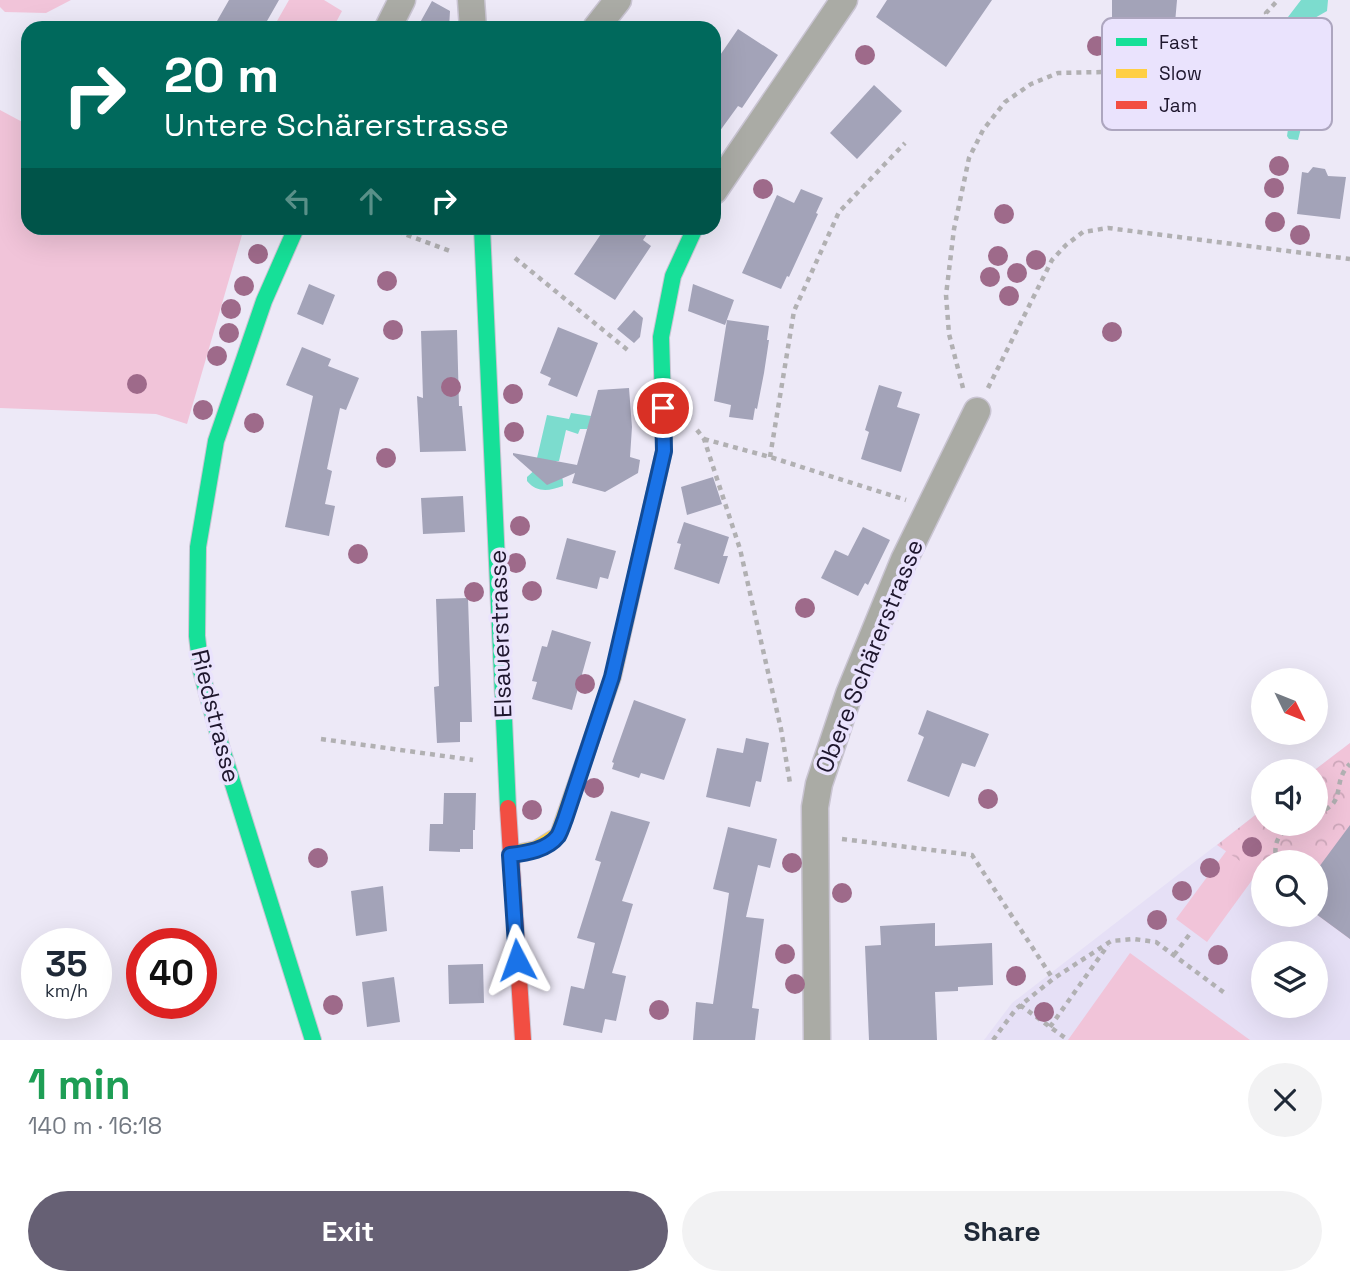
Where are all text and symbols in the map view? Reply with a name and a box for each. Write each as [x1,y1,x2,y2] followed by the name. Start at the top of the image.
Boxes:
[1102,18,1332,130] legend
[1159,30,1199,55] text: Fast
[164,44,279,106] text: 20 m
[49,49,140,140] icon: right
[1159,61,1202,86] text: Slow
[1159,93,1197,118] text: Jam
[164,105,509,145] text: Untere Schärerstrasse
[279,182,317,220] icon: left
[352,182,390,220] icon: ahead
[425,182,463,220] icon: right
[633,378,693,438] pin
[644,389,682,427] icon: arrive
[808,535,930,777] street label: Obere Schärerstrasse
[482,549,518,719] street label: Elsauerstrasse
[185,646,247,786] street label: Riedstrasse
[1251,668,1328,746] north arrow
[1251,668,1328,1018] map controls
[1251,759,1328,836] button: sound
[1251,850,1328,927] button: search
[480,923,554,997] position arrow
[126,928,217,1019] speed limit sign: 40
[1251,941,1328,1018] button: layers
[45,942,88,986] text: 35
[45,979,88,1002] text: km/h
[28,1058,131,1111] text: 1 min
[1248,1063,1322,1137] button: close
[28,1111,162,1141] text: 140 m · 16:18
[28,1191,668,1271] button: Exit
[682,1191,1322,1271] button: Share

